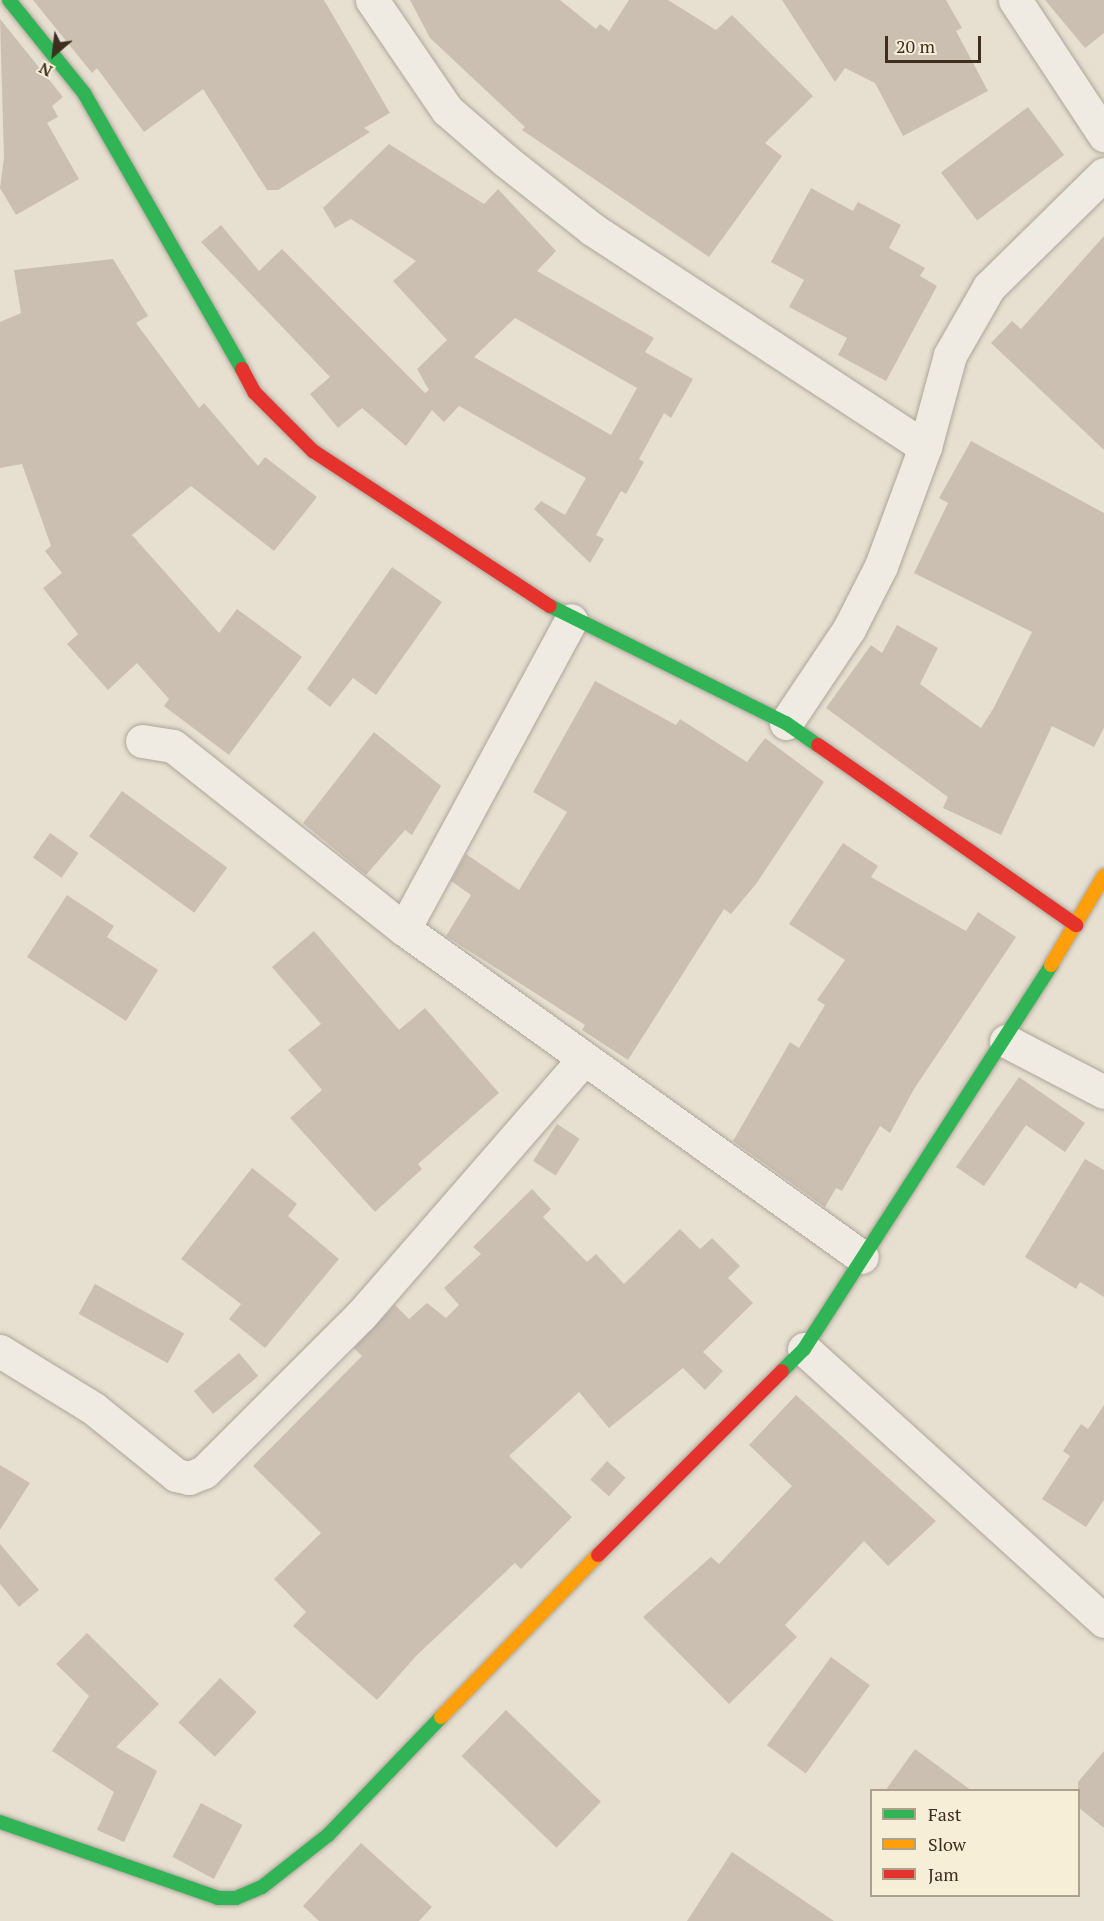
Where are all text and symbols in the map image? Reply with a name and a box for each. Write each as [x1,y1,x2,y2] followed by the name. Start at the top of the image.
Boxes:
[24,24,84,84] north arrow
[888,24,984,62] scale bar
[896,34,935,58] text: 20 m
[35,57,56,82] text: N
[870,1789,1080,1897] legend
[928,1802,961,1826] text: Fast
[928,1832,966,1856] text: Slow
[928,1862,959,1886] text: Jam

